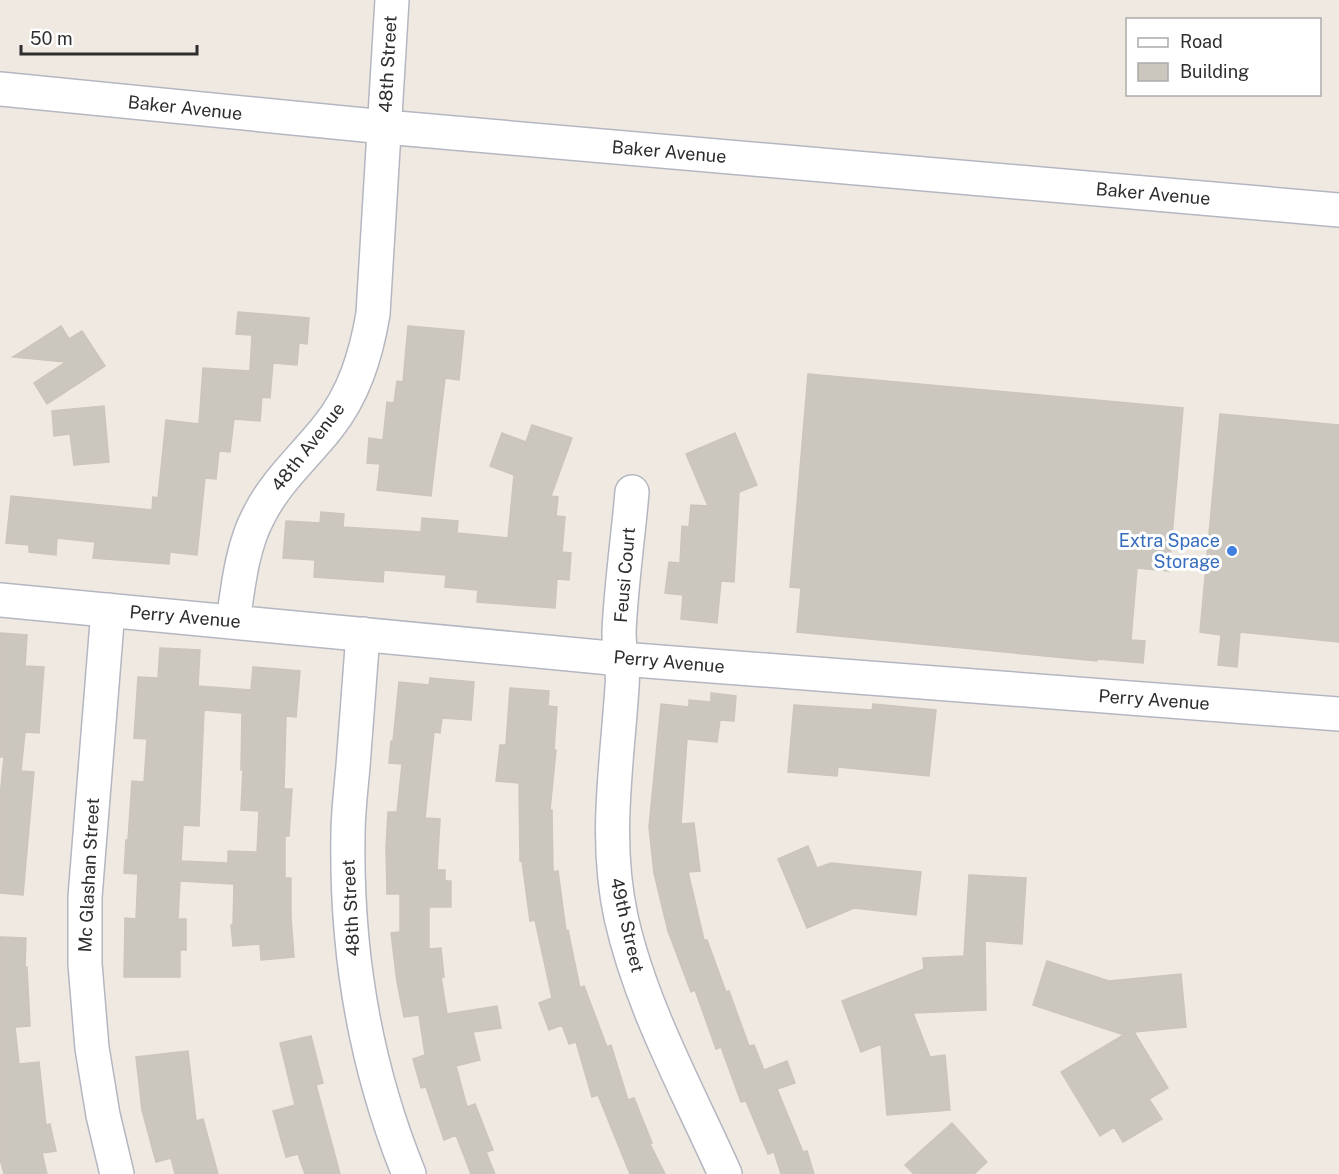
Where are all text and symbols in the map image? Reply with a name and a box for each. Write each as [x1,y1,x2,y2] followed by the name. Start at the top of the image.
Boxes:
[374,15,401,113] street label: 48th Street
[21,18,196,56] scale bar
[1126,18,1321,96] legend
[30,28,73,49] text: 50 m
[1180,31,1223,52] text: Road
[1180,61,1249,82] text: Building
[127,91,243,124] street label: Baker Avenue
[611,136,727,167] street label: Baker Avenue
[1095,178,1211,209] street label: Baker Avenue
[267,398,349,495] street label: 48th Avenue
[610,526,639,624] street label: Feusi Court
[1119,530,1220,572] place label: Extra Space Storage
[1225,544,1239,558] marker: Extra Space Storage
[129,601,242,632] street label: Perry Avenue
[613,646,726,677] street label: Perry Avenue
[1098,685,1210,714] street label: Perry Avenue
[74,797,103,953] street label: Mc Glashan Street
[337,859,364,957] street label: 48th Street
[606,875,649,974] street label: 49th Street

